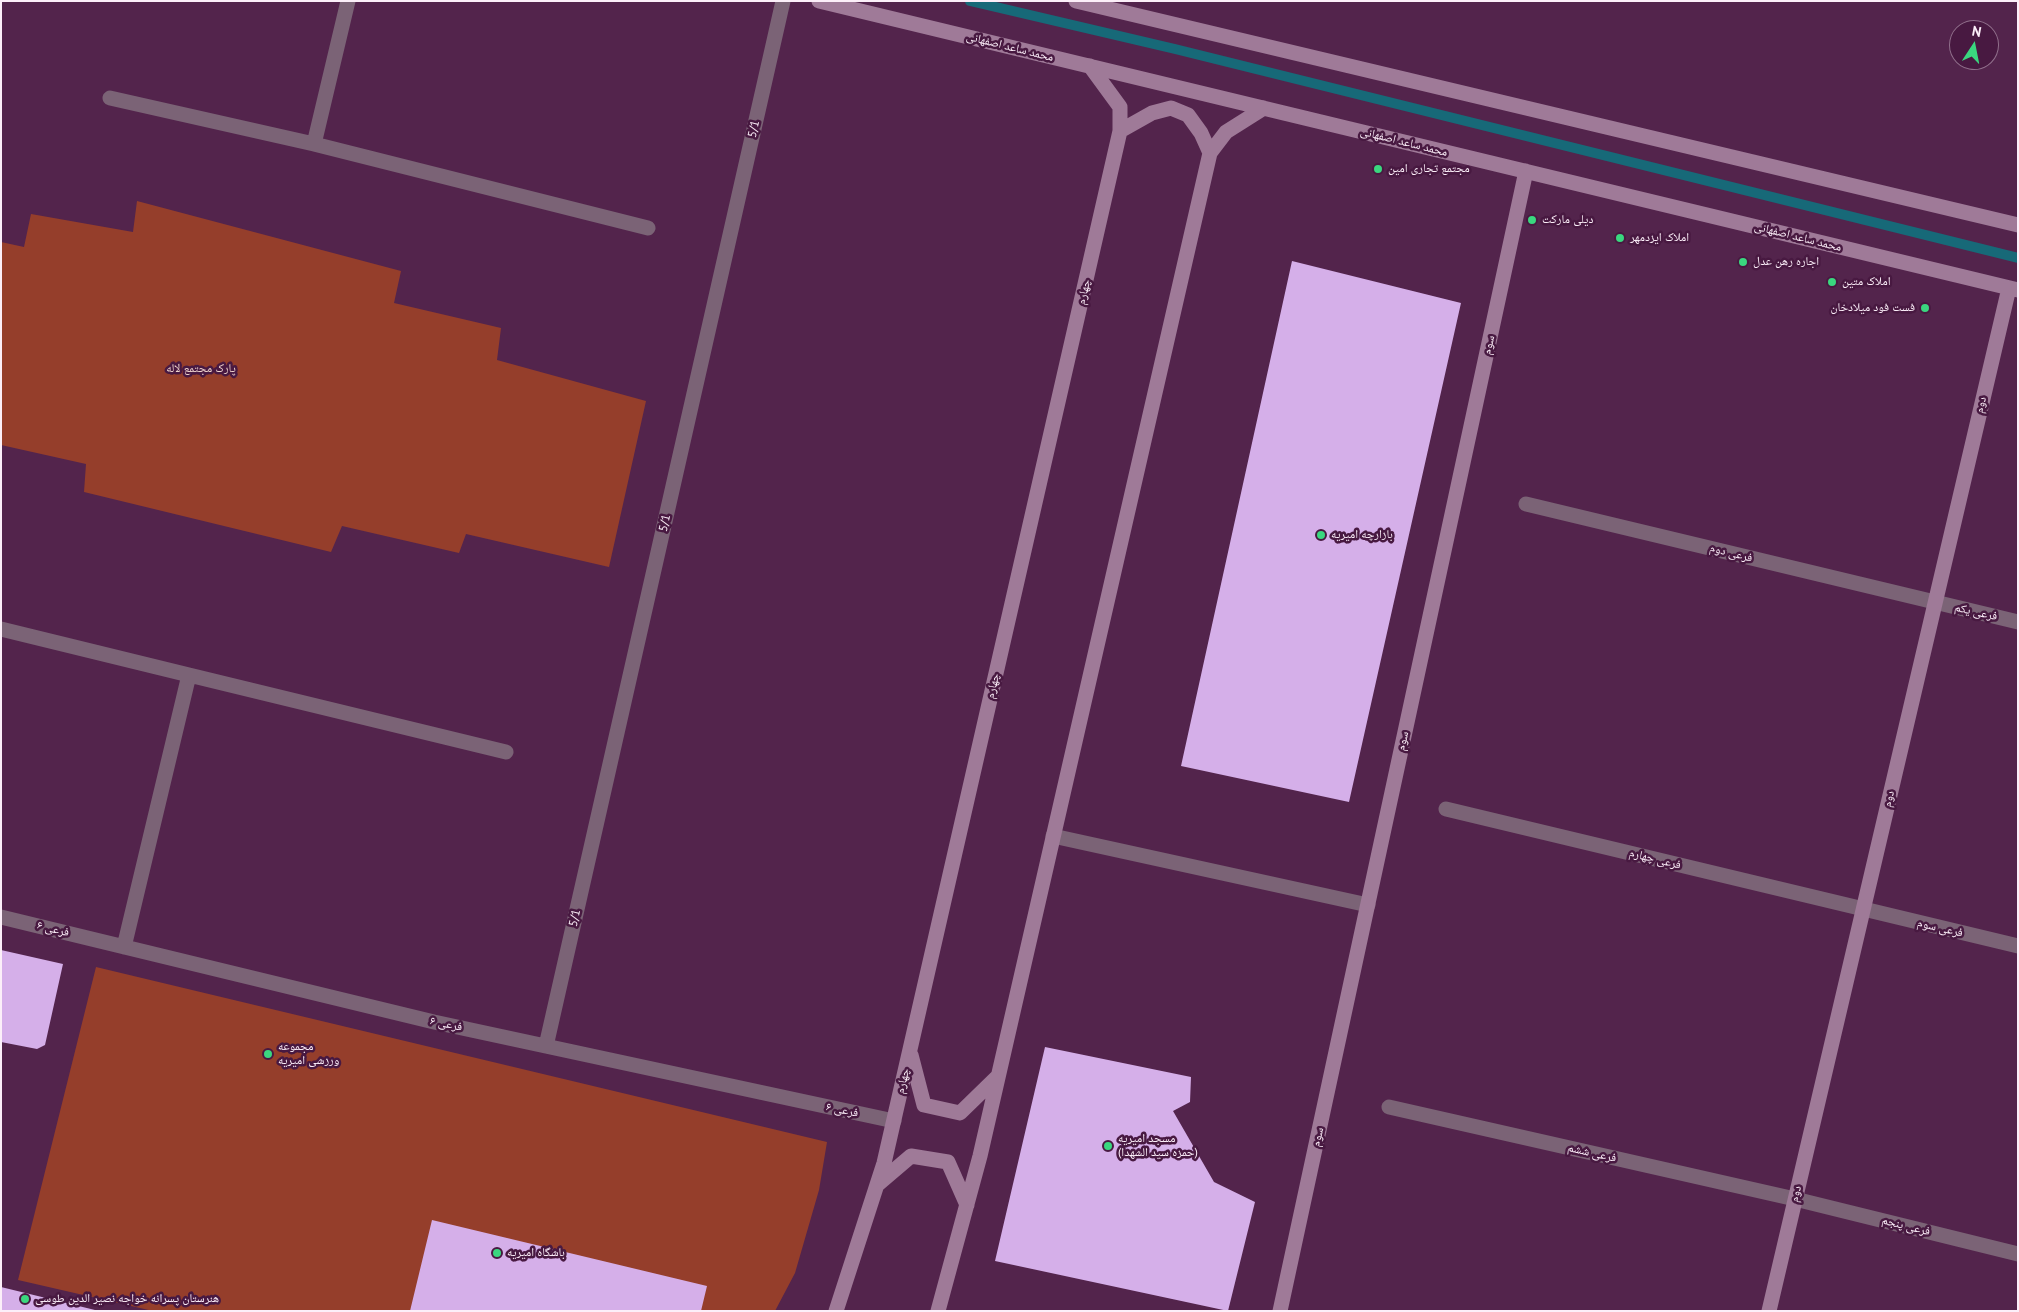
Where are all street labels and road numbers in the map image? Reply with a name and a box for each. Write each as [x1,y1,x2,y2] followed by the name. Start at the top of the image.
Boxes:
[965,29,1055,65] street label: محمد ساعد اصفهانی
[745,119,763,139] street label: 5/1
[1359,124,1449,160] street label: محمد ساعد اصفهانی
[1753,219,1843,255] street label: محمد ساعد اصفهانی
[1074,278,1094,306] street label: چهارم
[1480,334,1498,356] street label: سوم
[1972,395,1990,415] street label: دوم
[656,513,674,533] street label: 5/1
[1708,541,1754,565] street label: فرعی دوم
[1953,600,1999,624] street label: فرعی یکم
[983,672,1003,700] street label: چهارم
[1394,730,1412,752] street label: سوم
[1880,789,1898,809] street label: دوم
[1627,846,1683,872] street label: فرعی چهارم
[566,908,584,928] street label: 5/1
[1916,916,1964,940] street label: فرعی سوم
[35,918,71,940] street label: فرعی ۶
[428,1014,464,1034] street label: فرعی ۶
[893,1067,913,1095] street label: چهارم
[824,1100,860,1120] street label: فرعی ۶
[1309,1126,1327,1148] street label: سوم
[1566,1140,1618,1166] street label: فرعی ششم
[1787,1184,1805,1204] street label: دوم
[1880,1213,1932,1239] street label: فرعی پنجم

